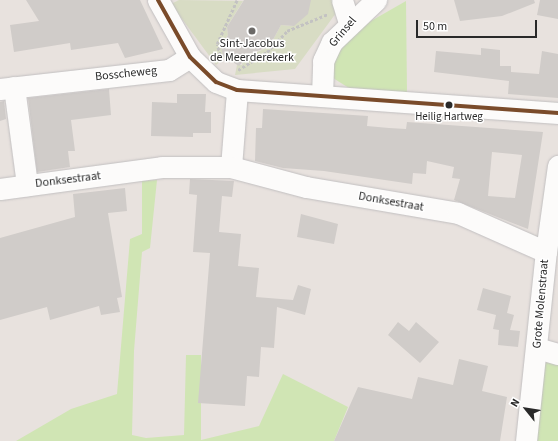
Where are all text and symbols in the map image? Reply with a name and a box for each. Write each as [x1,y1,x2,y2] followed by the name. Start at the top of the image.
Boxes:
[418,12,539,38] scale bar
[326,14,360,50] street label: Grinsel
[423,18,447,35] text: 50 m
[247,26,257,36] marker: Sint-Jacobus de Meerderekerk
[210,37,294,65] place label: Sint-Jacobus de Meerderekerk
[94,64,158,84] street label: Bosscheweg
[444,100,454,110] marker: Heilig Hartweg
[415,110,483,124] place label: Heilig Hartweg
[34,169,102,191] street label: Donksestraat
[357,189,425,215] street label: Donksestraat
[530,259,552,349] street label: Grote Molenstraat
[506,389,546,429] north arrow
[507,396,523,410] text: N

